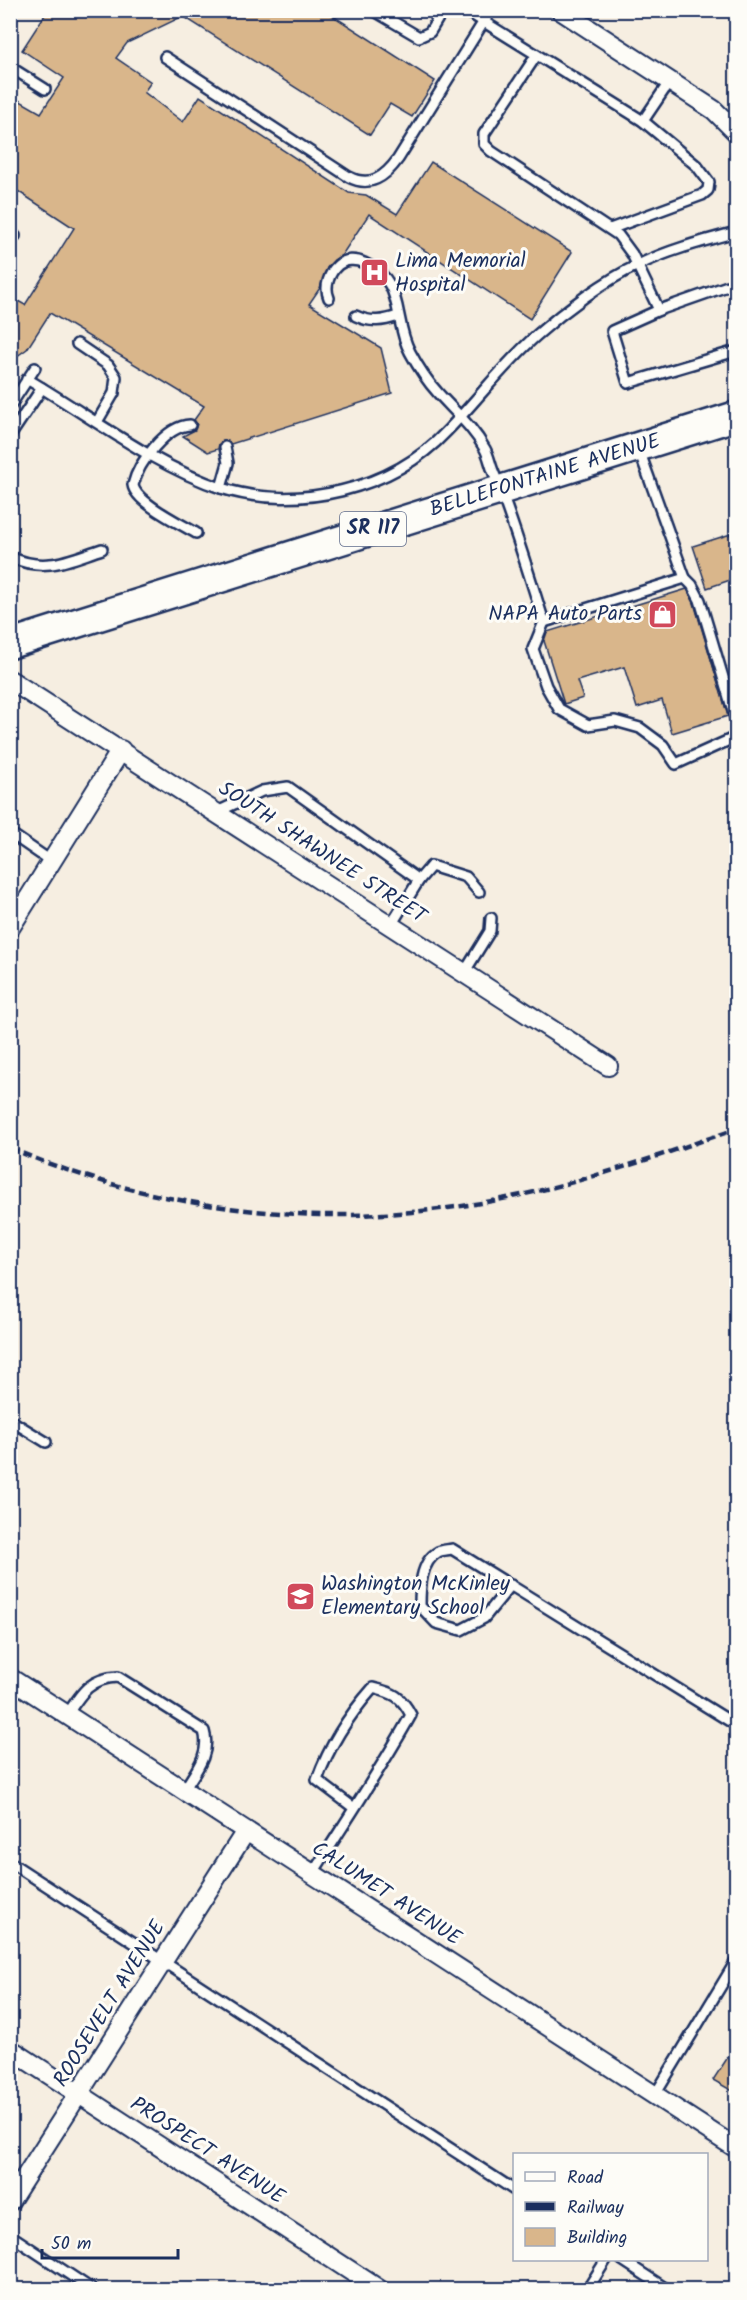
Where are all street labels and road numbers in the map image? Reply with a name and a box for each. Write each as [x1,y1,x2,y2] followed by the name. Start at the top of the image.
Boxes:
[426,425,665,527] street label: BELLEFONTAINE AVENUE
[340,512,406,546] road number: SR 117
[211,773,434,934] street label: SOUTH SHAWNEE STREET
[304,1833,468,1955] street label: CALUMET AVENUE
[45,1914,175,2094] street label: ROOSEVELT AVENUE
[123,2088,292,2214] street label: PROSPECT AVENUE

